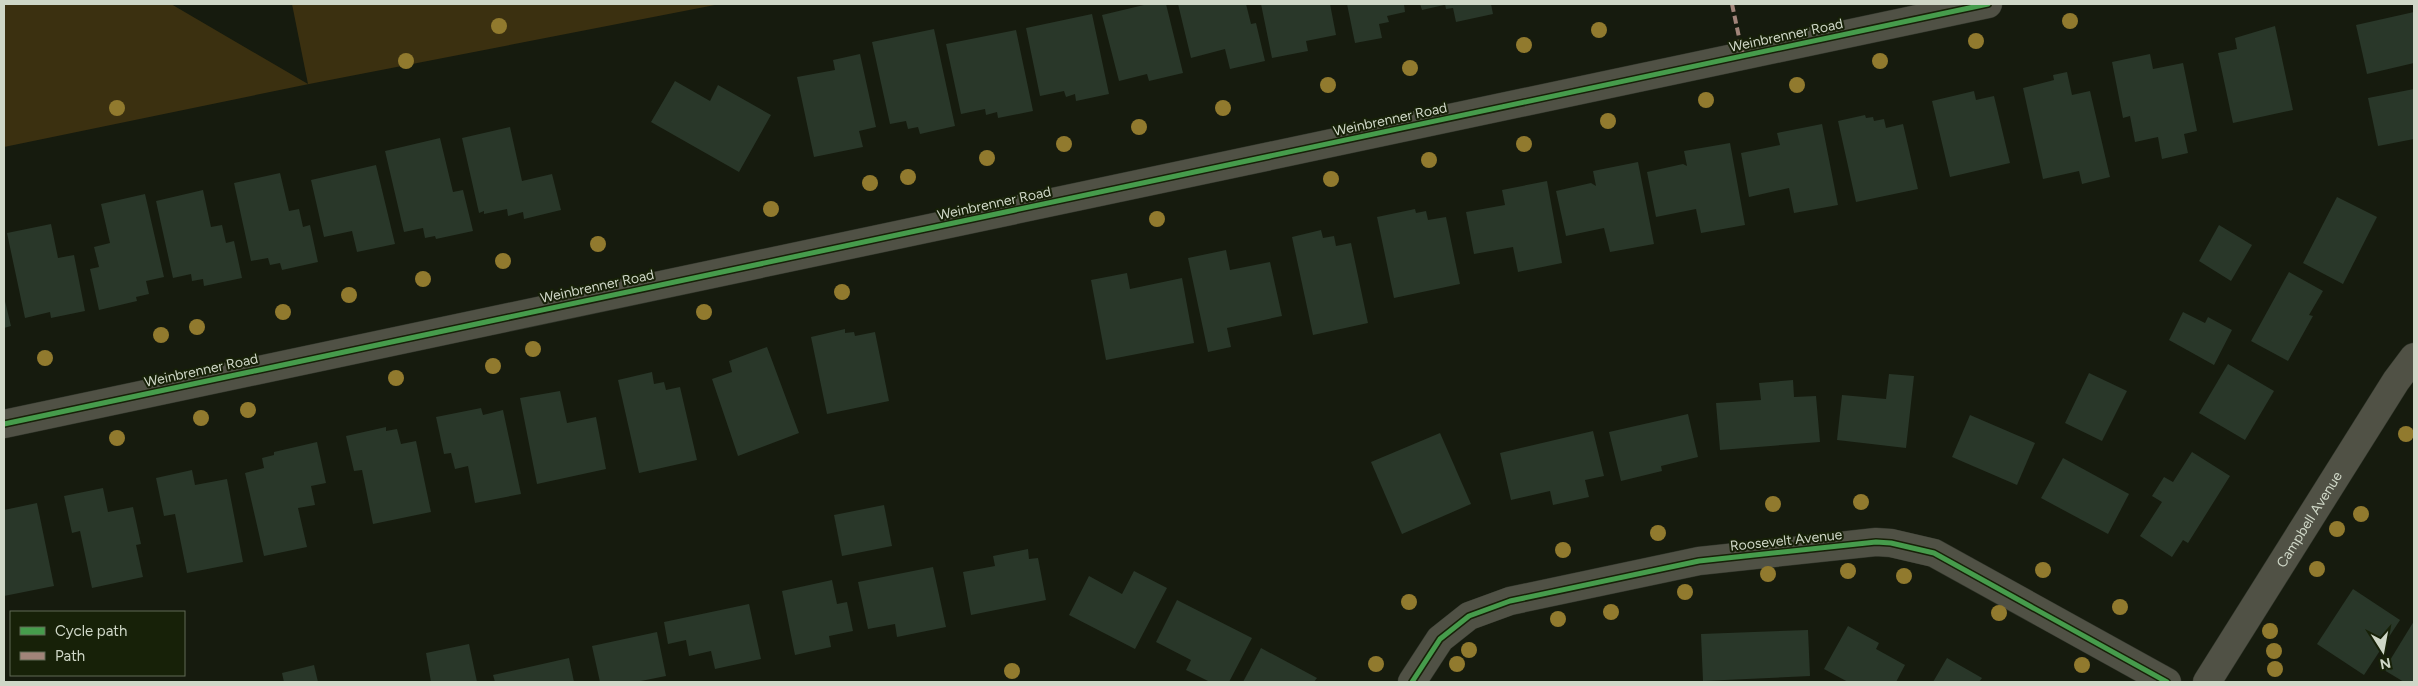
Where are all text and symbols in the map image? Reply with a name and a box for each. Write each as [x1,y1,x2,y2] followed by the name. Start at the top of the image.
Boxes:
[1728,15,1845,56] street label: Weinbrenner Road
[1332,99,1449,140] street label: Weinbrenner Road
[936,183,1053,224] street label: Weinbrenner Road
[539,266,656,307] street label: Weinbrenner Road
[143,350,260,391] street label: Weinbrenner Road
[2273,468,2346,571] street label: Campbell Avenue
[1729,526,1843,555] street label: Roosevelt Avenue
[10,611,185,676] legend
[55,622,127,640] text: Cycle path
[2358,626,2408,676] north arrow
[55,647,85,665] text: Path
[2378,654,2392,673] text: N

